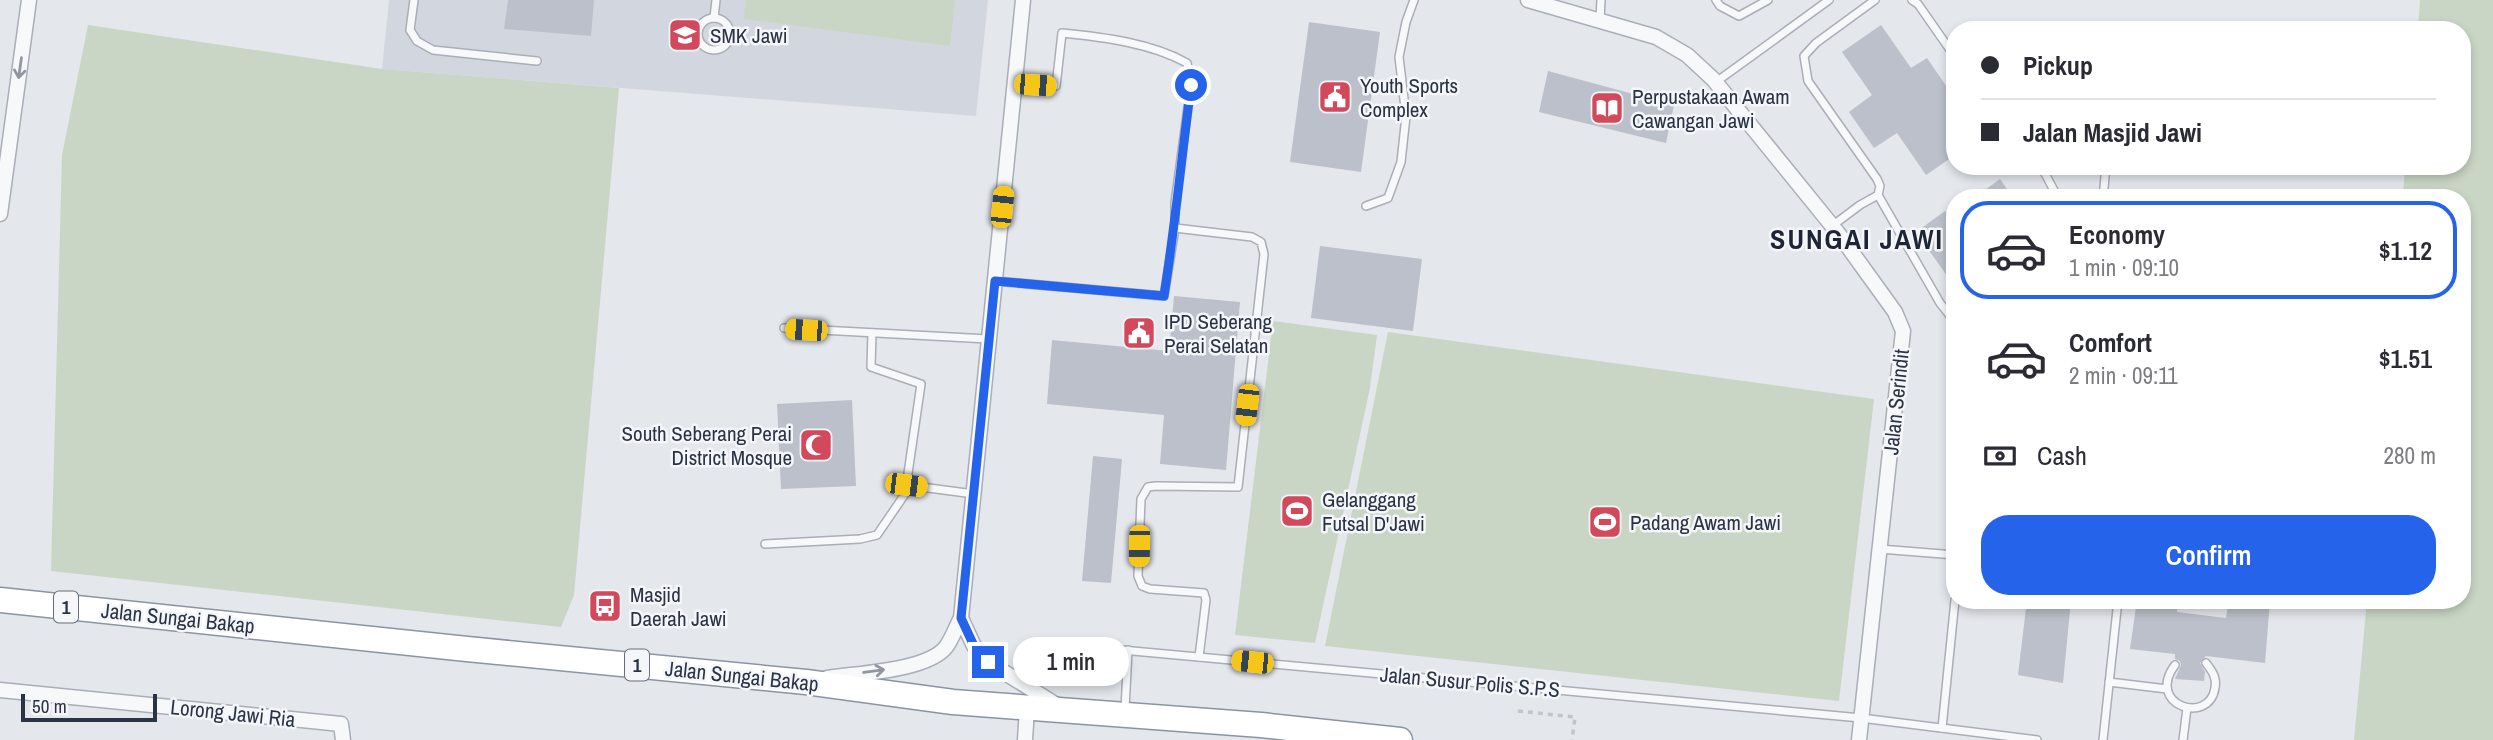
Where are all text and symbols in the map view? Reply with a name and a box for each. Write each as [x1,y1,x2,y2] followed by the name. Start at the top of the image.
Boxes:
[666,16,704,54] school or university icon: SMK Jawi
[710,21,788,50] place label: SMK Jawi
[2023,48,2093,83] text: Pickup
[13,56,26,78] one-way arrow
[1175,69,1207,101] route start
[1360,71,1458,124] place label: Youth Sports Complex
[1014,73,1057,97] car
[1316,78,1354,116] public building icon: Youth Sports Complex
[1632,82,1790,135] place label: Perpustakaan Awam Cawangan Jawi
[1588,89,1626,127] library icon: Perpustakaan Awam Cawangan Jawi
[2023,115,2202,150] text: Jalan Masjid Jawi
[990,185,1015,229] car
[2069,217,2165,252] text: Economy
[1985,219,2048,282] icon: car
[1770,220,1944,258] district label: SUNGAI JAWI
[2379,233,2432,268] text: $1.12
[2069,252,2179,283] text: 1 min · 09:10
[1164,307,1273,360] place label: IPD Seberang Perai Selatan
[1120,314,1158,352] public building icon: IPD Seberang Perai Selatan
[785,318,828,342] car
[2069,325,2152,360] text: Comfort
[1985,327,2048,390] icon: car
[2379,341,2432,376] text: $1.51
[1876,347,1916,456] street label: Jalan Serindit
[2069,360,2178,391] text: 2 min · 09:11
[1235,383,1260,427] car
[622,419,792,472] place label: South Seberang Perai District Mosque
[797,426,835,464] mosque icon: South Seberang Perai District Mosque
[1981,437,2019,475] icon: cash
[2037,438,2087,473] text: Cash
[2384,440,2436,471] text: 280 m
[884,472,929,498] car
[1322,485,1425,538] place label: Gelanggang Futsal D'Jawi
[1278,492,1316,530] sports icon: Gelanggang Futsal D'Jawi
[1586,503,1624,541] sports icon: Padang Awam Jawi
[1630,508,1781,537] place label: Padang Awam Jawi
[1981,515,2436,595] button: Confirm
[1129,525,1150,567] car
[630,580,727,633] place label: Masjid Daerah Jawi
[586,587,624,625] bus stop icon: Masjid Daerah Jawi
[54,592,78,622] road number: 1
[100,596,256,640] street label: Jalan Sungai Bakap
[1012,638,1128,686] callout: 1 min
[972,646,1004,678] route end
[1047,646,1095,677] text: 1 min
[1231,649,1274,675] car
[625,650,649,680] road number: 1
[664,654,820,698] street label: Jalan Sungai Bakap
[1379,660,1561,704] street label: Jalan Susur Polis S.P.S
[862,664,884,677] one-way arrow
[21,691,158,723] scale bar
[169,692,297,734] street label: Lorong Jawi Ria
[32,693,67,719] text: 50 m

